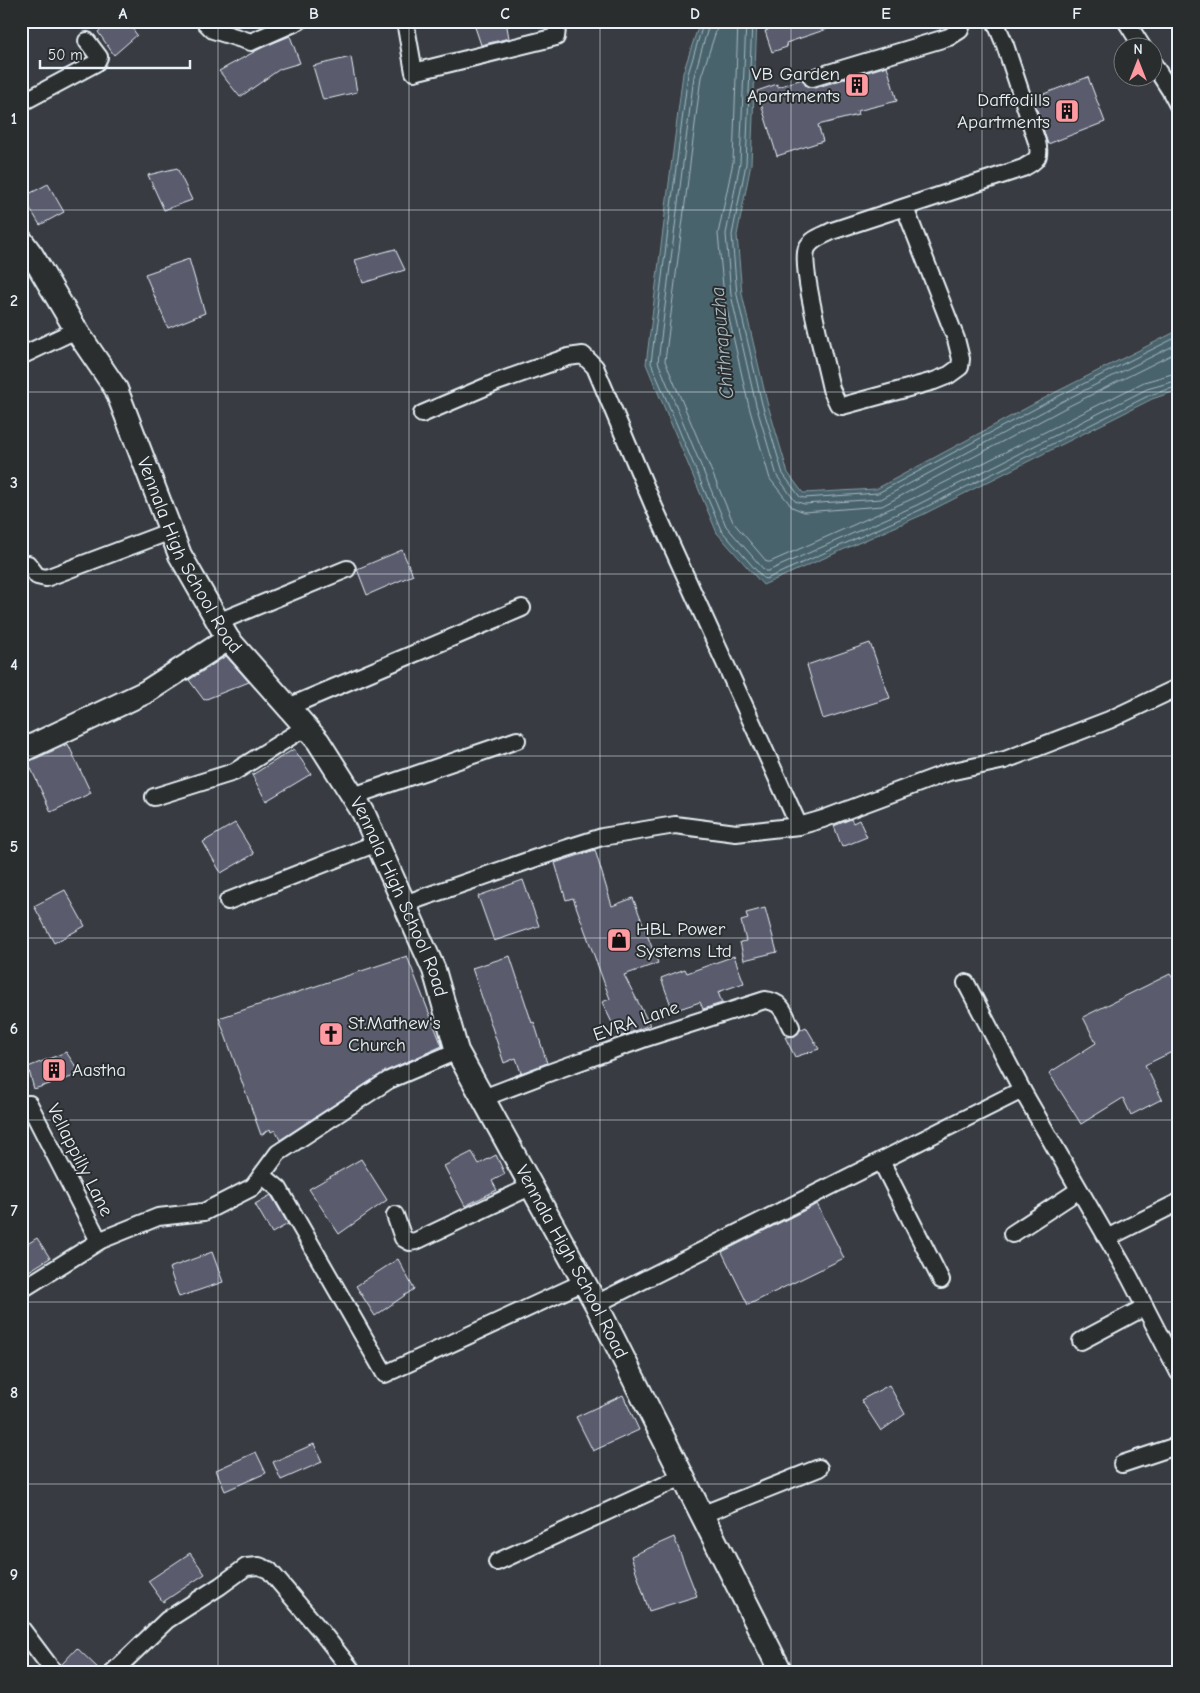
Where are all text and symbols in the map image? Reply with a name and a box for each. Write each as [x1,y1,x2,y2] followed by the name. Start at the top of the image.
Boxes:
[119,5,128,23] text: A
[309,5,319,23] text: B
[500,5,510,23] text: C
[690,5,700,23] text: D
[881,5,891,23] text: E
[1072,5,1082,23] text: F
[40,38,190,70] scale bar
[1112,38,1162,88] north arrow
[1133,41,1143,58] text: N
[48,46,83,64] text: 50 m
[747,63,840,107] place label: VB Garden Apartments
[844,72,870,98] building icon: VB Garden Apartments
[957,89,1050,133] place label: Daffodills Apartments
[1054,98,1080,124] building icon: Daffodills Apartments
[11,110,17,128] text: 1
[706,286,738,400] water label: Chithrapuzha
[10,292,18,310] text: 2
[132,454,247,658] street label: Vennala High School Road
[10,474,18,492] text: 3
[10,656,18,674] text: 4
[345,793,452,999] street label: Vennala High School Road
[10,838,18,856] text: 5
[636,918,732,962] place label: HBL Power Systems Ltd
[606,927,632,953] shop icon: HBL Power Systems Ltd
[590,996,682,1046] street label: EVRA Lane
[348,1012,441,1056] place label: St.Mathew's Church
[10,1020,18,1038] text: 6
[318,1021,344,1047] church icon: St.Mathew's Church
[41,1057,67,1083] building icon: Aastha
[72,1059,126,1081] place label: Aastha
[42,1100,118,1220] street label: Vellappilly Lane
[511,1161,632,1362] street label: Vennala High School Road
[10,1202,18,1220] text: 7
[10,1384,18,1402] text: 8
[10,1566,18,1584] text: 9

